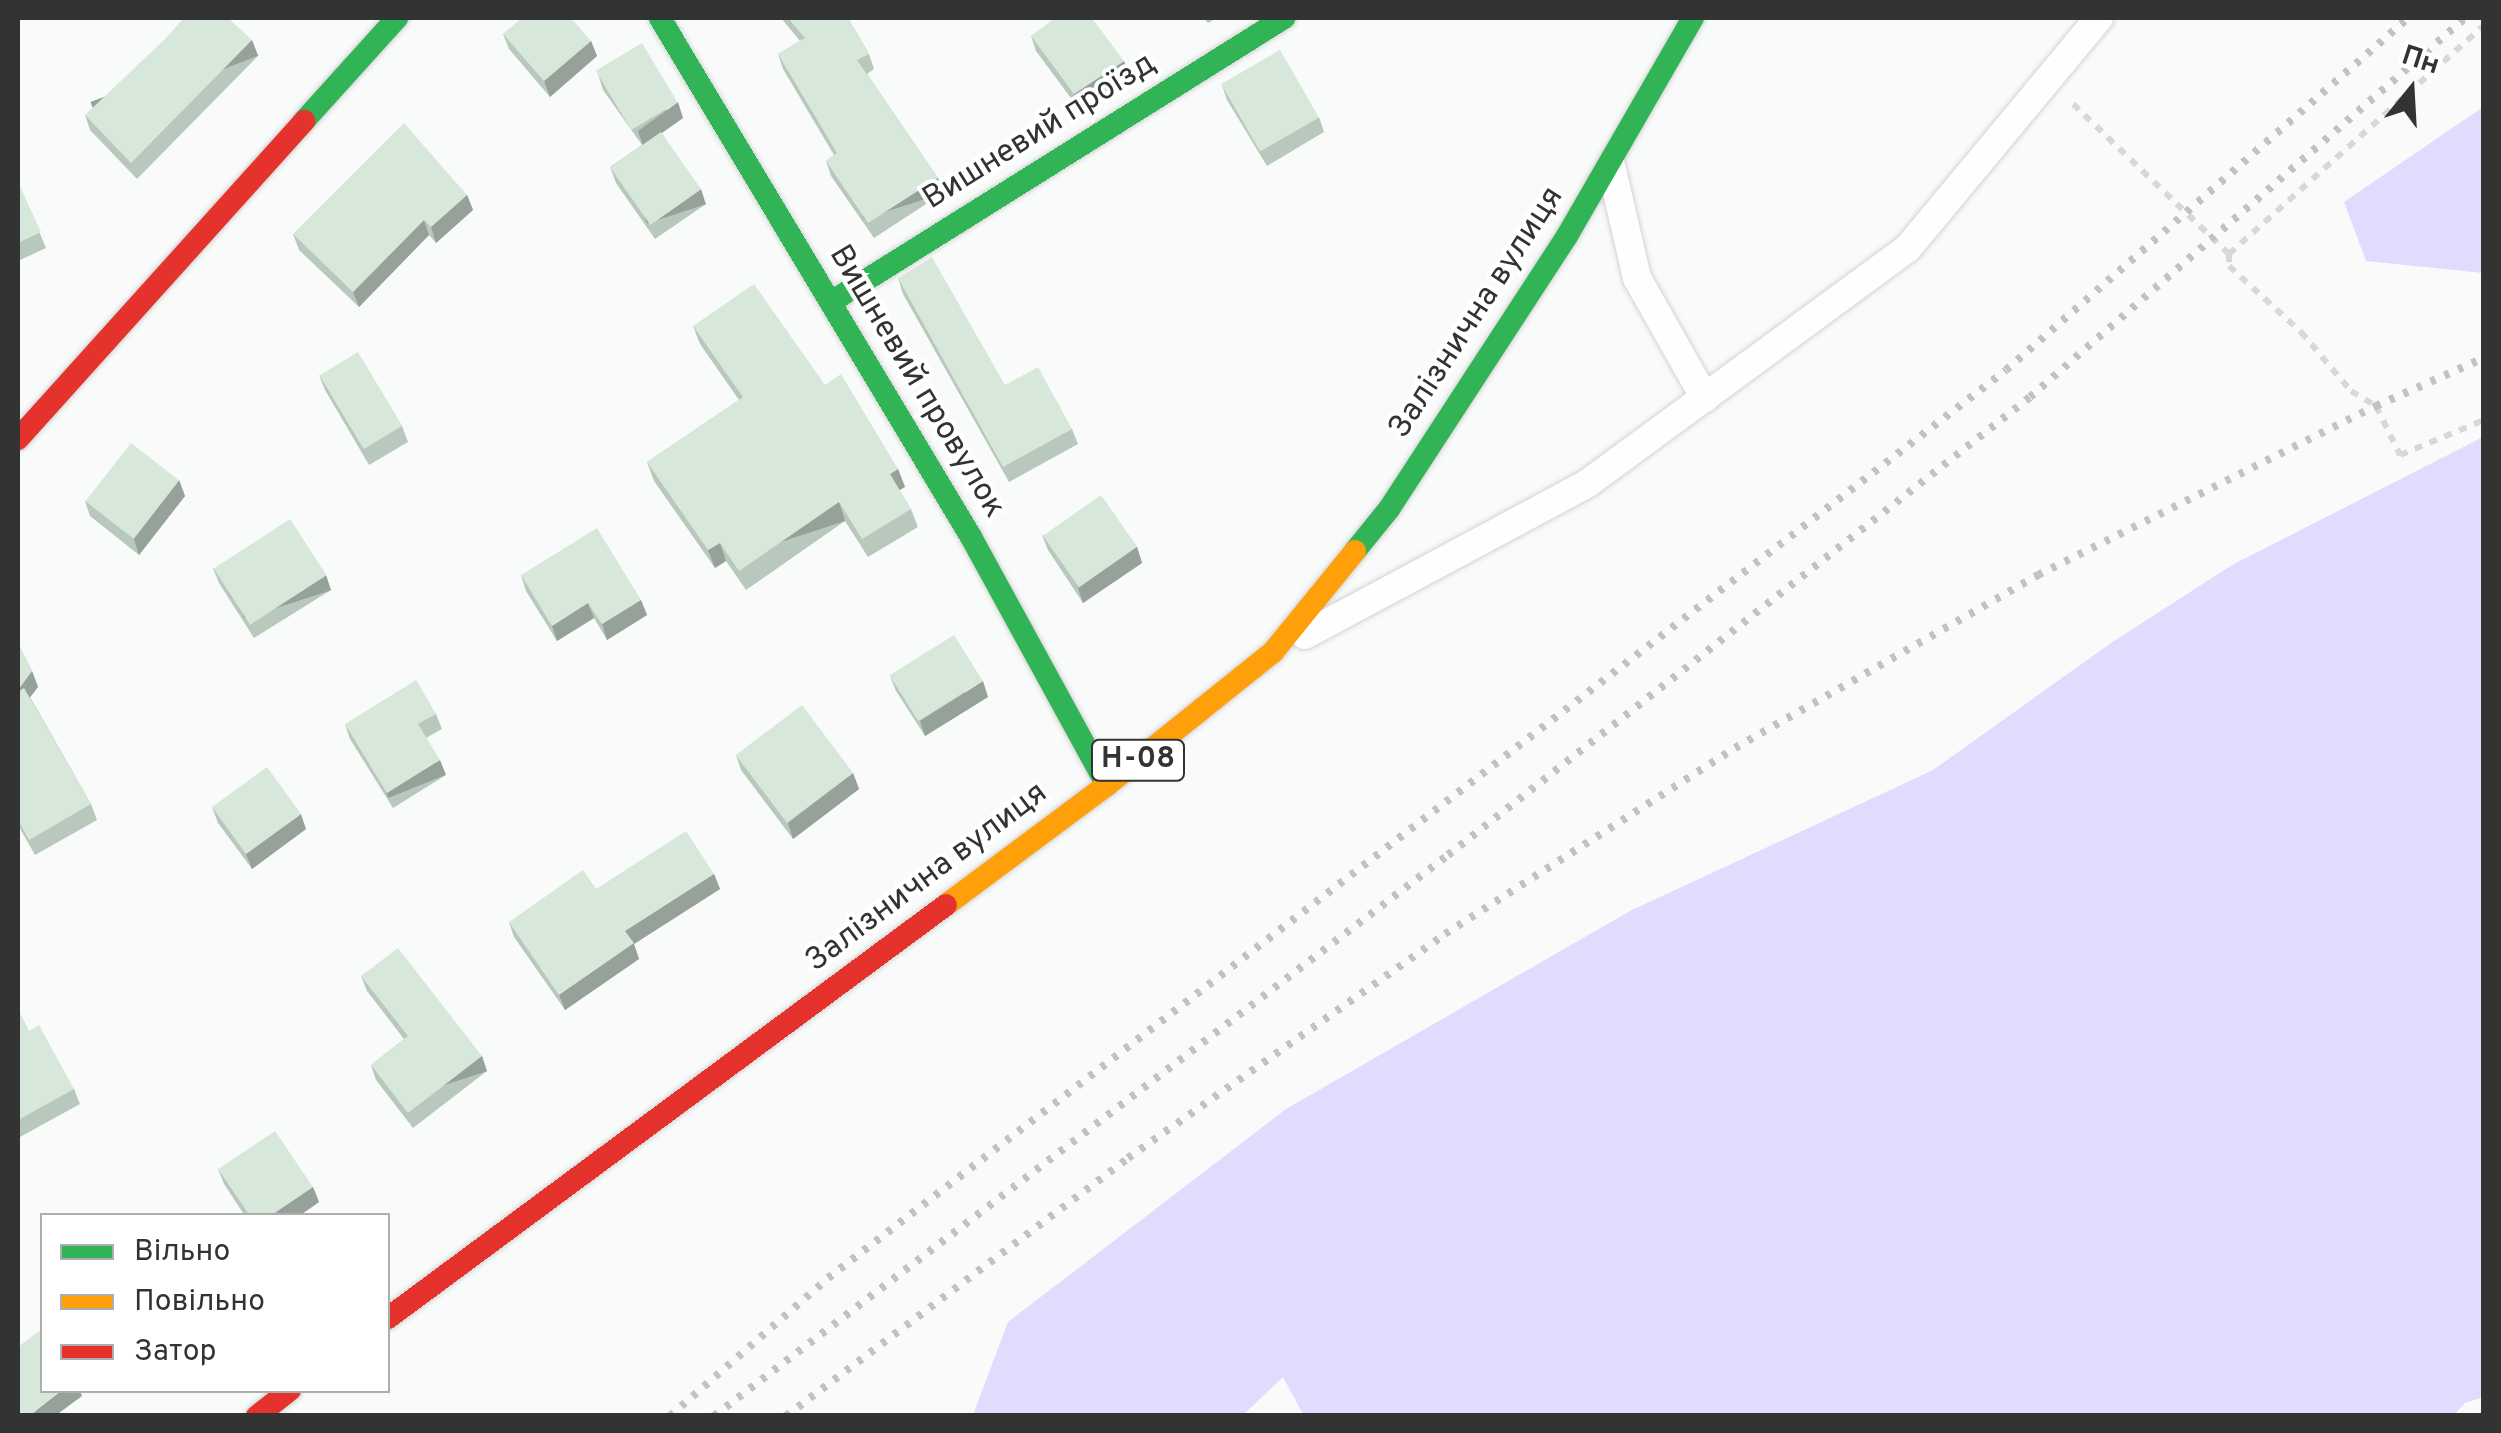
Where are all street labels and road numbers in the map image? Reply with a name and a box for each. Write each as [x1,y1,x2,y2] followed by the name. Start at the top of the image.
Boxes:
[916,45,1164,219] street label: Вишневий проїзд
[1381,180,1573,446] street label: Залізнична вулиця
[819,239,1013,525] street label: Вишневий провулок
[1090,735,1186,785] road number: Н-08
[799,775,1055,981] street label: Залізнична вулиця

